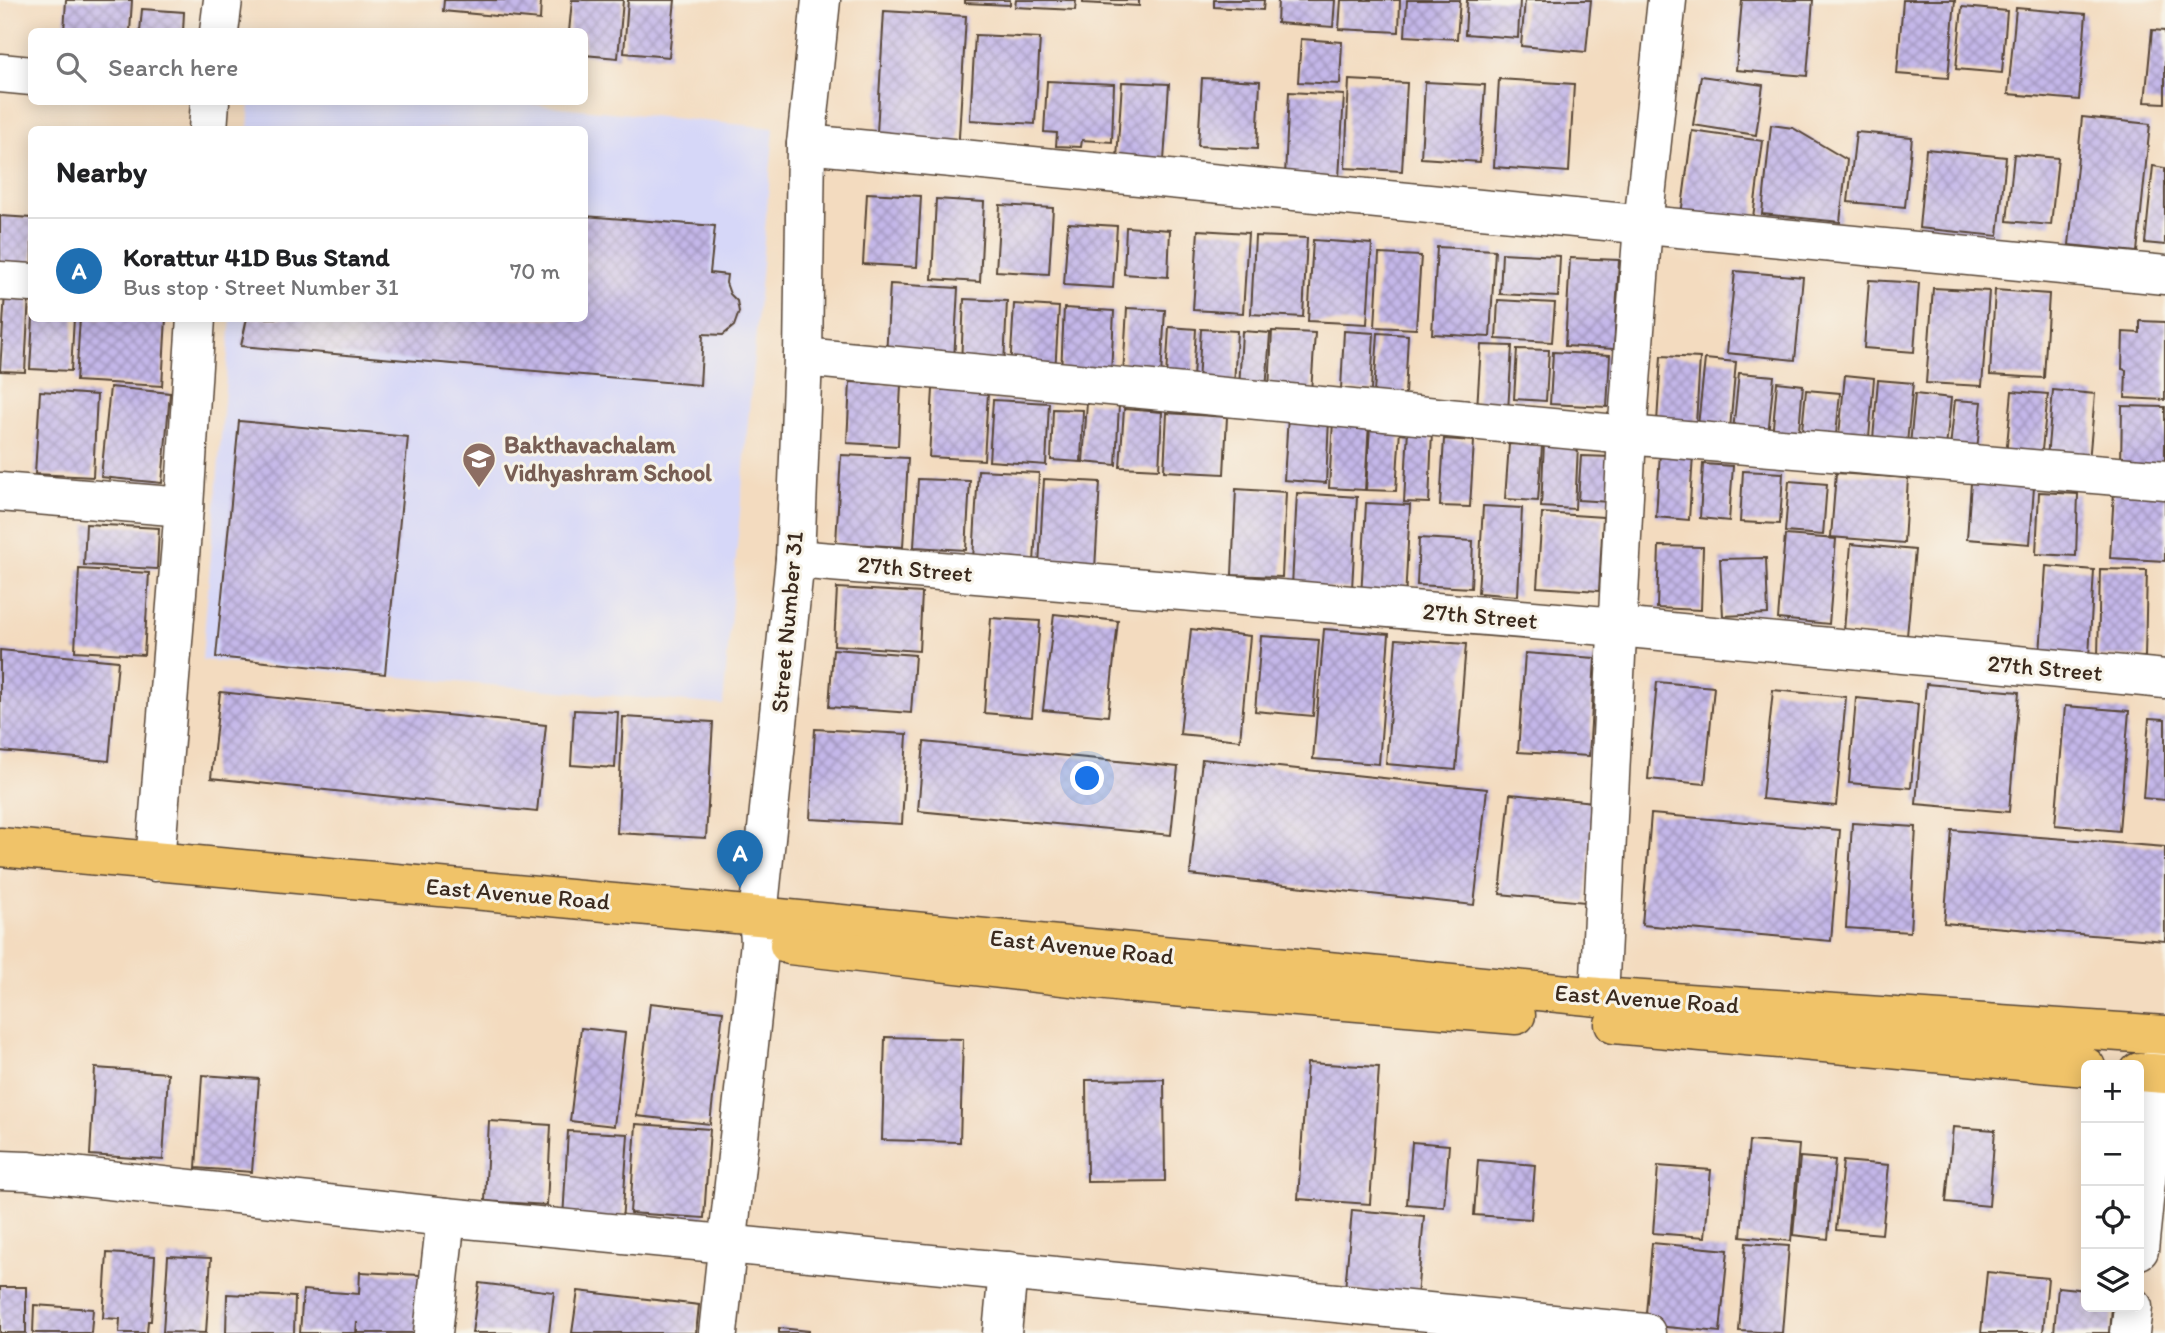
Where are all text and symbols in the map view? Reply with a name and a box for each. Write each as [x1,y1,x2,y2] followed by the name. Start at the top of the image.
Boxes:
[28,28,588,105] search box
[52,48,90,86] icon: search
[108,51,238,83] text: Search here
[56,153,147,190] text: Nearby
[123,241,390,273] text: Korattur 41D Bus Stand
[72,257,86,285] text: A
[510,257,560,285] text: 70 m
[123,273,399,301] text: Bus stop · Street Number 31
[504,430,712,488] place label: Bakthavachalam Vidhyashram School
[460,440,498,489] school or university icon: Bakthavachalam Vidhyashram School
[764,530,809,714] street label: Street Number 31
[856,549,974,588] street label: 27th Street
[1421,596,1539,635] street label: 27th Street
[1986,648,2104,687] street label: 27th Street
[1070,761,1104,795] your location
[717,830,763,888] pin: A
[425,871,611,916] street label: East Avenue Road
[989,922,1175,971] street label: East Avenue Road
[1554,978,1740,1019] street label: East Avenue Road
[2081,1060,2144,1312] map controls
[2081,1060,2144,1123] button: +
[2081,1123,2144,1186] button: −
[2081,1186,2144,1249] button: locate
[2081,1249,2144,1312] button: layers

